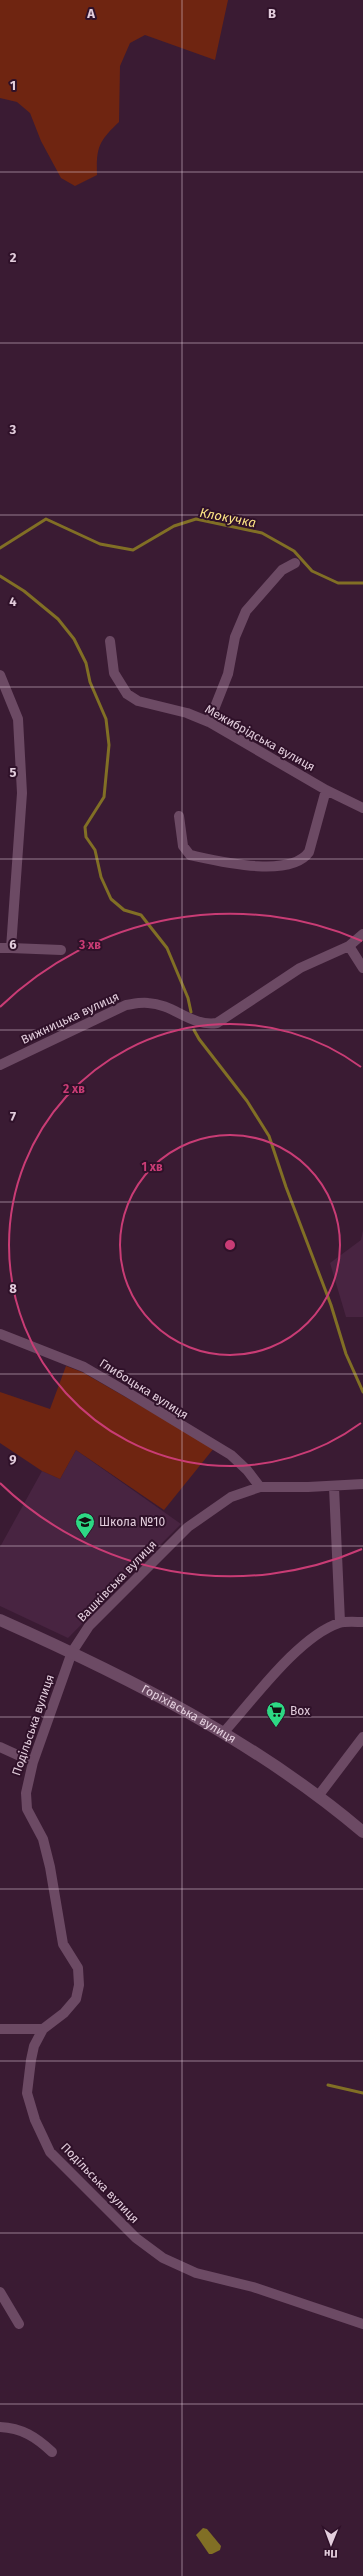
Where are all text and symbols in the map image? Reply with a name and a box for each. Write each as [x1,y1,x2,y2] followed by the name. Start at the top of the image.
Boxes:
[86,6,95,21] text: A
[268,6,276,21] text: B
[10,78,16,93] text: 1
[10,250,17,265] text: 2
[9,422,17,437] text: 3
[198,505,257,530] water label: Клокучка
[9,594,17,609] text: 4
[203,702,317,774] street label: Межибрідська вулиця
[10,765,17,780] text: 5
[9,937,17,952] text: 6
[78,938,101,952] text: 3 хв
[19,989,121,1047] street label: Вижницька вулиця
[63,1082,85,1096] text: 2 хв
[10,1109,16,1124] text: 7
[141,1160,163,1174] text: 1 хв
[223,1238,237,1252] centre of rings
[9,1281,17,1296] text: 8
[97,1356,191,1422] street label: Глибоцька вулиця
[9,1452,17,1467] text: 9
[74,1511,96,1539] school or university icon: Школа №10
[99,1515,165,1529] place label: Школа №10
[75,1537,159,1625] street label: Вашківська вулиця
[9,1673,57,1777] street label: Подільська вулиця
[139,1682,239,1746] street label: Горіхівська вулиця
[265,1700,287,1728] supermarket icon: Box
[290,1704,310,1718] place label: Box
[58,2140,142,2226] street label: Подільська вулиця
[311,2524,351,2564] north arrow
[324,2547,338,2560] text: Пн

